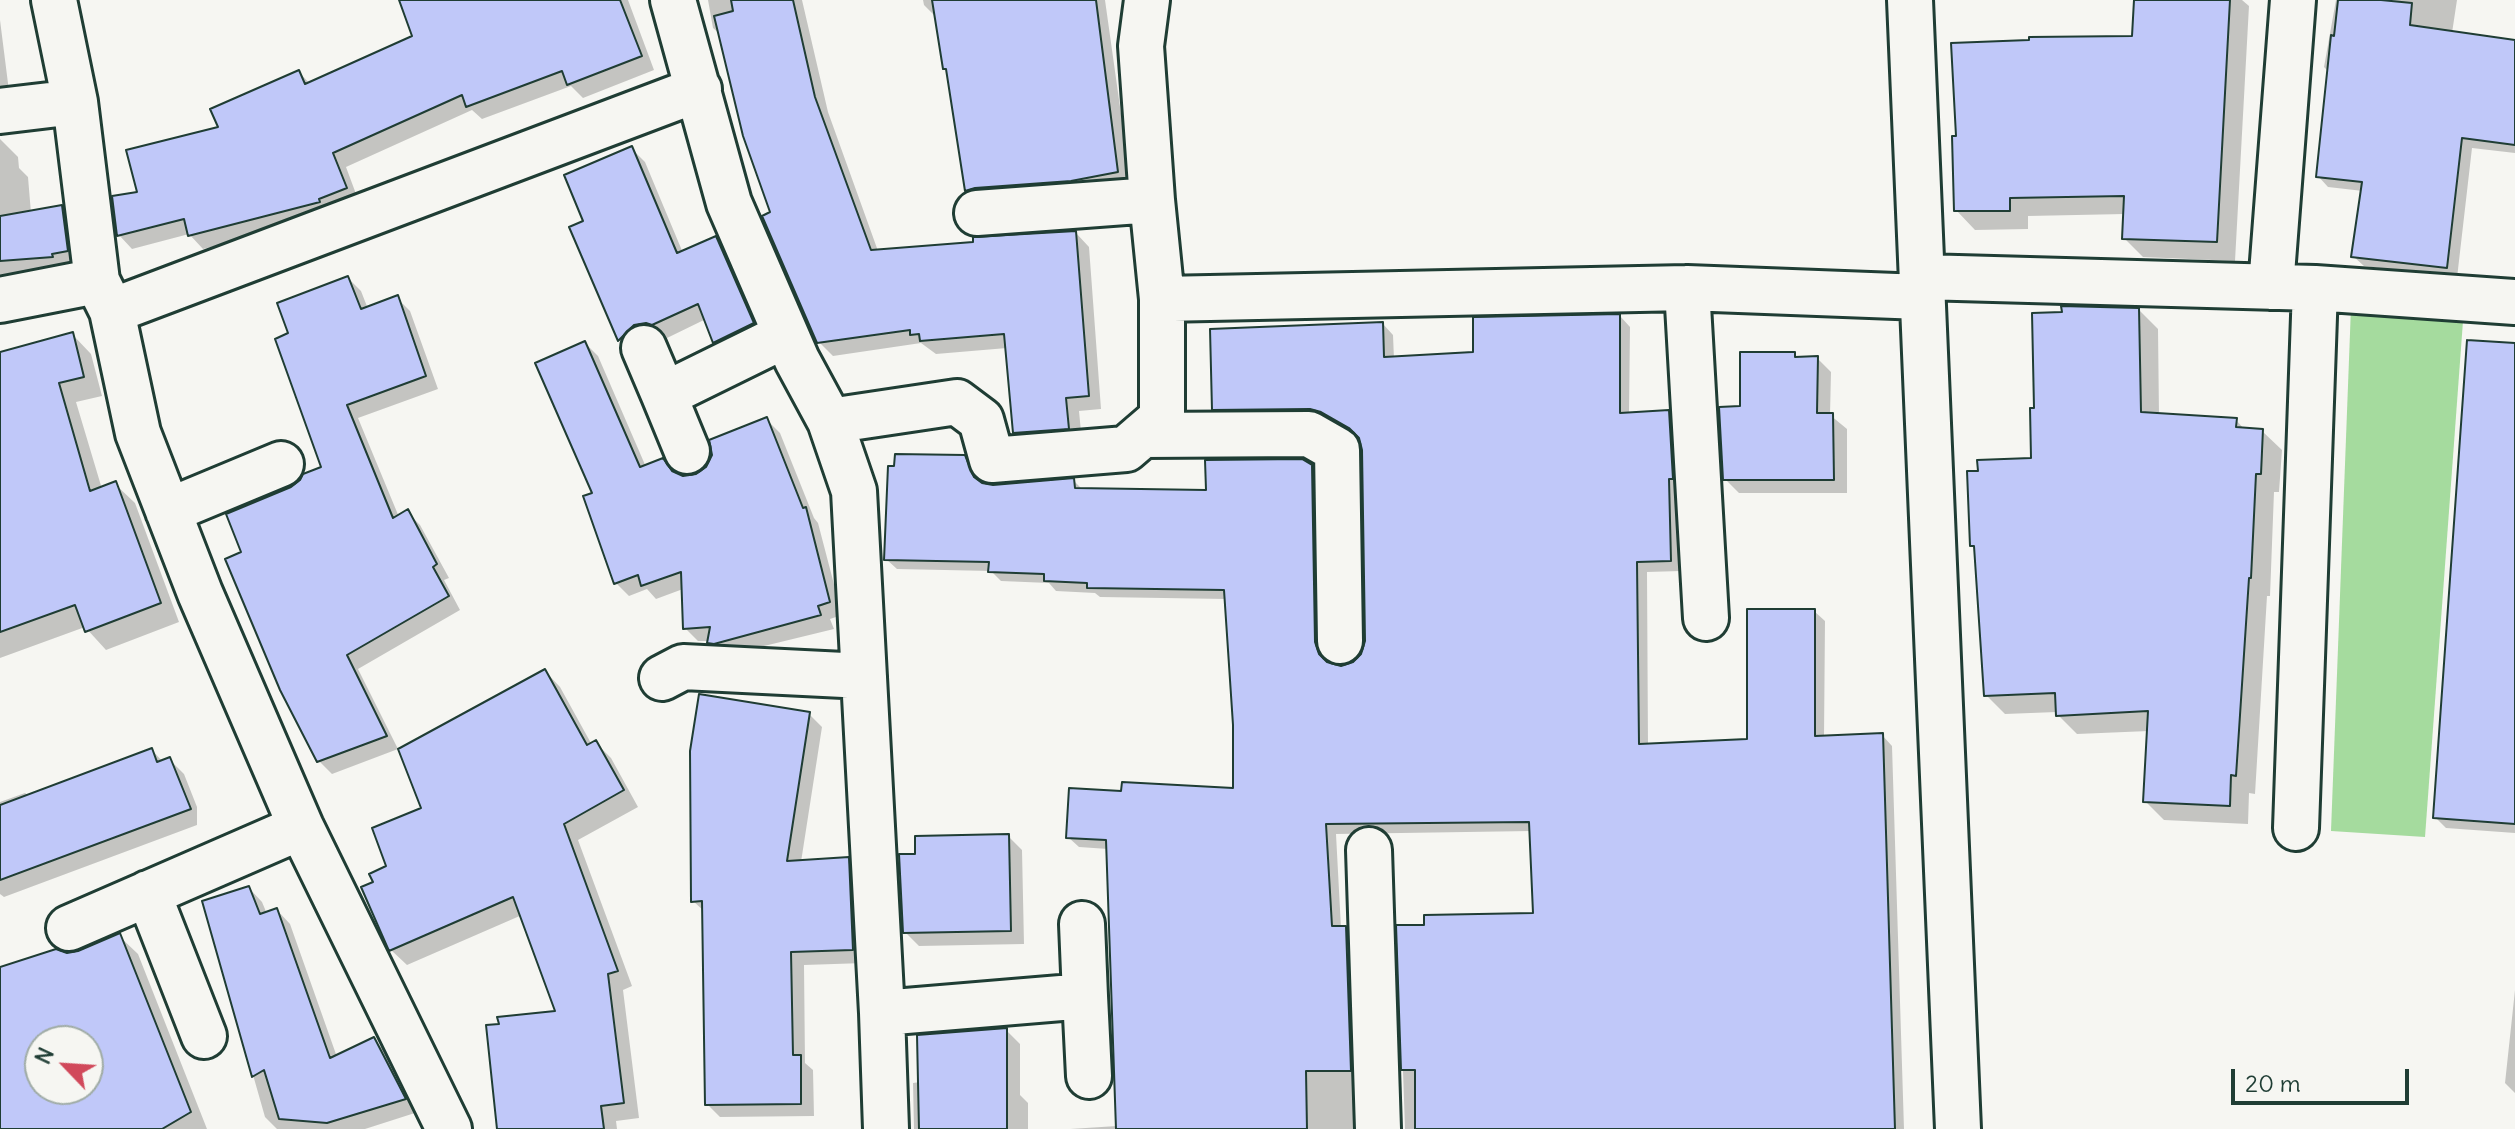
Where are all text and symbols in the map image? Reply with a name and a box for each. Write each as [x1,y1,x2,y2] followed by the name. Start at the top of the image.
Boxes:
[24,1025,104,1105] north arrow
[28,1043,60,1069] text: N
[2235,1053,2413,1103] scale bar
[2245,1068,2301,1098] text: 20 m

